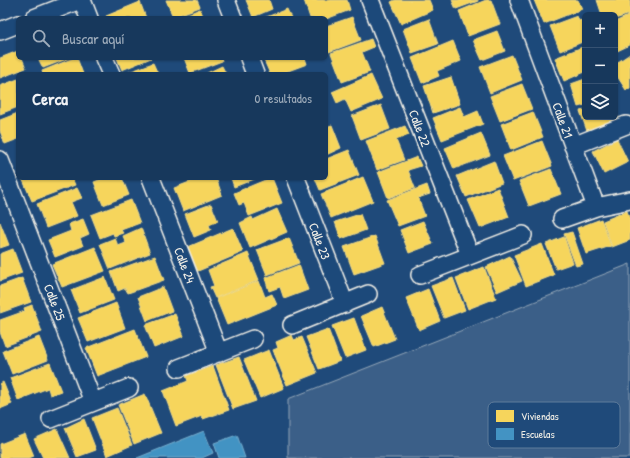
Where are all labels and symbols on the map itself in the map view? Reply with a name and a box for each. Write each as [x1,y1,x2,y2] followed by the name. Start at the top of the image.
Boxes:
[548,100,578,141] street label: Calle 21
[405,107,435,149] street label: Calle 22
[305,220,335,262] street label: Calle 23
[170,245,200,286] street label: Calle 24
[40,281,70,323] street label: Calle 25
[488,402,620,448] legend
[521,409,559,423] text: Viviendas
[521,427,555,441] text: Escuelas

